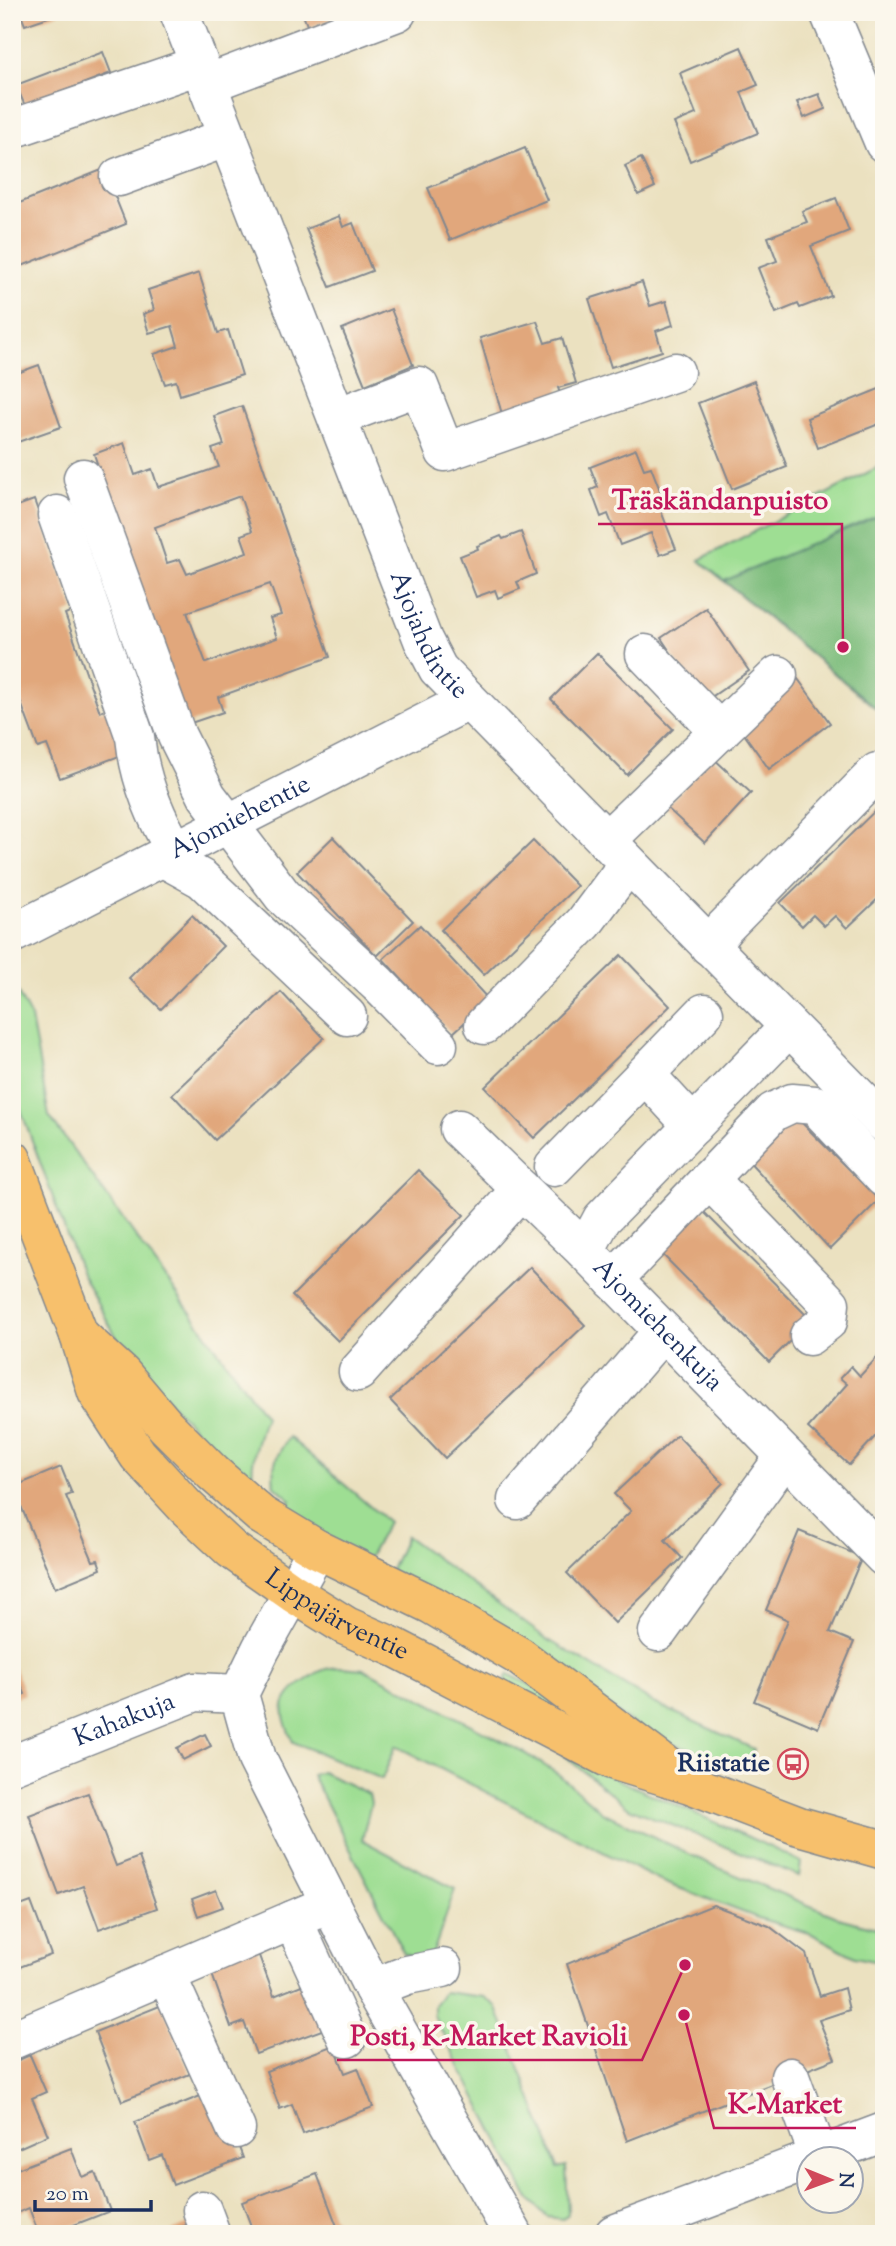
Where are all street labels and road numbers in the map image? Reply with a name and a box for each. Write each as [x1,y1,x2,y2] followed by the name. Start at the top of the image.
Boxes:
[379,566,477,708] street label: Ajojahdintie
[163,766,317,869] street label: Ajomiehentie
[584,1250,731,1400] street label: Ajomiehenkuja
[257,1560,416,1670] street label: Lippajärventie
[68,1683,181,1757] street label: Kahakuja

